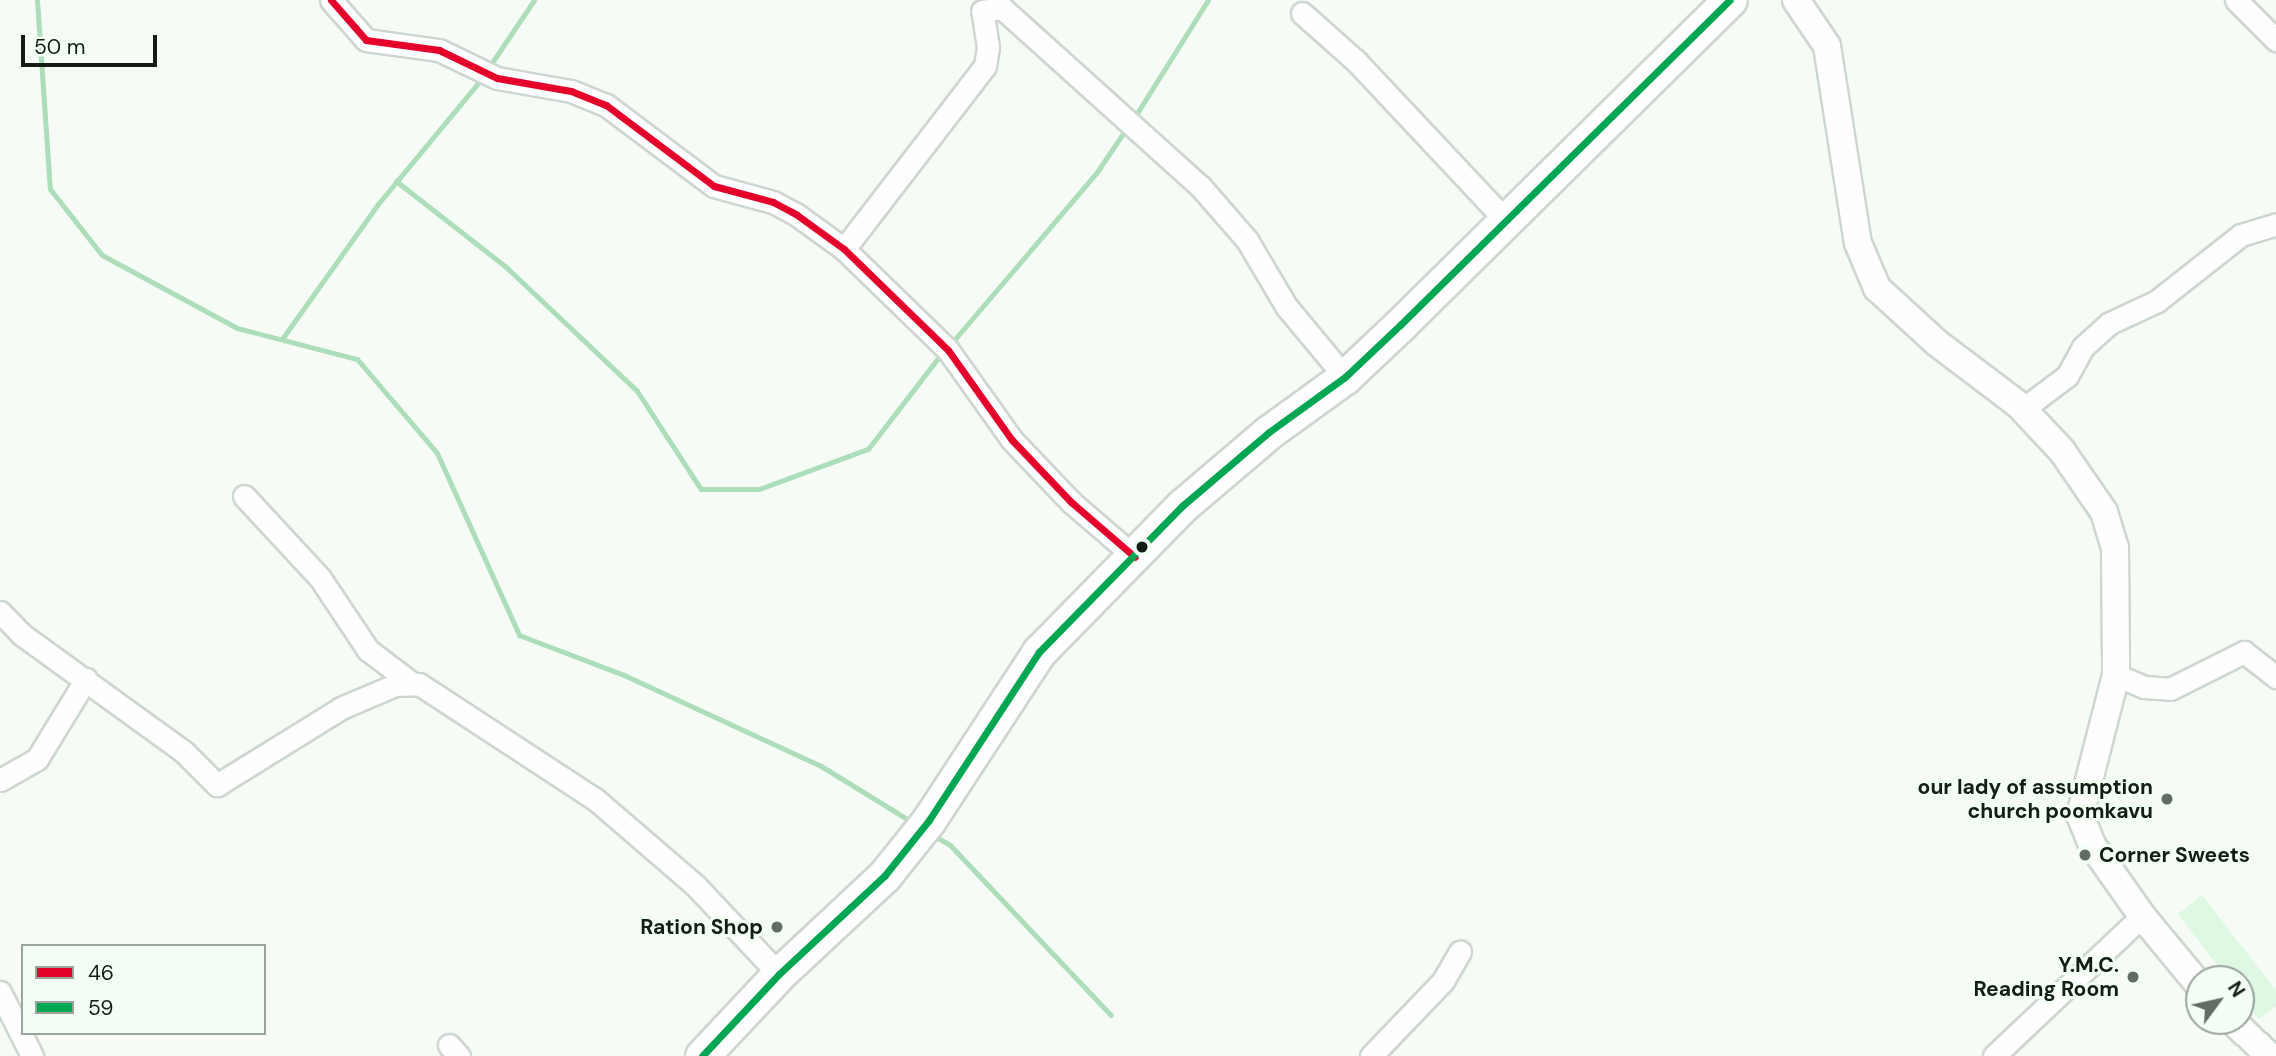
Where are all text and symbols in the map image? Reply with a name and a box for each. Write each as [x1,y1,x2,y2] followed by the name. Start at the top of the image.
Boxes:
[24,21,161,65] scale bar
[34,33,85,61] text: 50 m
[1135,540,1149,554] unlabelled marker
[1918,774,2153,824] place label: our lady of assumption church poomkavu
[2159,791,2175,807] marker: our lady of assumption church poomkavu
[2099,842,2250,868] place label: Corner Sweets
[2077,847,2093,863] marker: Corner Sweets
[640,914,763,940] place label: Ration Shop
[769,919,785,935] marker: Ration Shop
[21,944,266,1035] legend
[1974,952,2119,1002] place label: Y.M.C. Reading Room
[88,959,114,987] text: 46
[2185,965,2255,1035] north arrow
[2125,969,2141,985] marker: Y.M.C. Reading Room
[2222,977,2251,1002] text: N
[88,994,113,1022] text: 59

